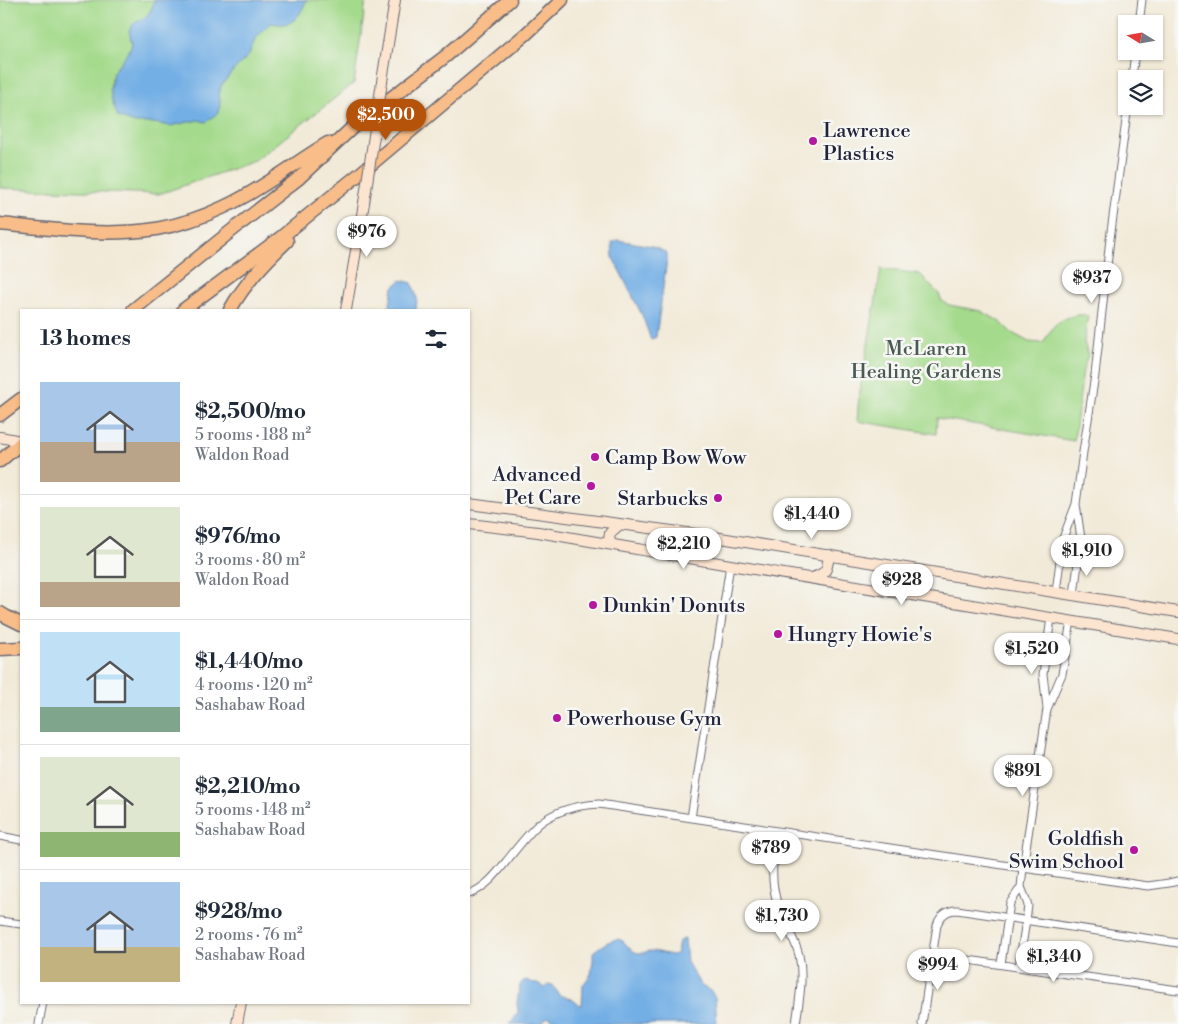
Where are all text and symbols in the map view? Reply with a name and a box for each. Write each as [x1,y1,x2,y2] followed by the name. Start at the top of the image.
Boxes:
[1118,15,1162,60] north arrow
[1118,15,1163,115] map controls
[1118,70,1163,115] button: layers
[345,98,427,141] pin: $2,500
[357,105,415,125] text: $2,500
[823,119,911,167] place label: Lawrence Plastics
[807,135,819,147] marker: Lawrence Plastics
[337,216,397,258] pin: $976
[348,222,386,242] text: $976
[1062,262,1122,304] pin: $937
[1073,268,1111,288] text: $937
[422,325,450,353] icon: filters
[40,326,131,352] text: 13 homes
[851,337,1001,385] park label: McLaren Healing Gardens
[195,399,306,425] text: $2,500/mo
[80,402,140,462] icon: home
[195,425,311,445] text: 5 rooms · 188 m²
[195,445,289,465] text: Waldon Road
[605,446,747,471] place label: Camp Bow Wow
[589,451,601,463] marker: Camp Bow Wow
[492,463,582,511] place label: Advanced Pet Care
[585,480,597,492] marker: Advanced Pet Care
[618,487,708,512] place label: Starbucks
[712,492,724,504] marker: Starbucks
[771,498,853,540] pin: $1,440
[784,504,840,524] text: $1,440
[195,524,281,550] text: $976/mo
[80,527,140,587] icon: home
[643,528,725,570] pin: $2,210
[657,534,711,554] text: $2,210
[1046,534,1128,577] pin: $1,910
[1062,541,1112,561] text: $1,910
[195,550,305,570] text: 3 rooms · 80 m²
[872,564,932,606] pin: $928
[195,570,289,590] text: Waldon Road
[882,570,922,590] text: $928
[603,594,745,619] place label: Dunkin' Donuts
[587,599,599,611] marker: Dunkin' Donuts
[788,623,932,648] place label: Hungry Howie's
[772,628,784,640] marker: Hungry Howie's
[991,632,1073,675] pin: $1,520
[1005,639,1059,659] text: $1,520
[195,649,304,675] text: $1,440/mo
[80,652,140,712] icon: home
[195,675,313,695] text: 4 rooms · 120 m²
[195,695,305,715] text: Sashabaw Road
[567,707,722,732] place label: Powerhouse Gym
[551,712,563,724] marker: Powerhouse Gym
[993,754,1053,797] pin: $891
[1005,761,1041,781] text: $891
[195,774,301,800] text: $2,210/mo
[80,777,140,837] icon: home
[195,800,311,820] text: 5 rooms · 148 m²
[195,820,305,840] text: Sashabaw Road
[1009,827,1124,875] place label: Goldfish Swim School
[741,832,801,874] pin: $789
[752,838,790,858] text: $789
[1128,844,1140,856] marker: Goldfish Swim School
[195,899,283,925] text: $928/mo
[741,900,823,942] pin: $1,730
[80,902,140,962] icon: home
[756,906,808,926] text: $1,730
[195,925,303,945] text: 2 rooms · 76 m²
[1013,940,1095,983] pin: $1,340
[195,945,305,965] text: Sashabaw Road
[1027,947,1081,967] text: $1,340
[908,948,968,991] pin: $994
[918,955,958,975] text: $994

